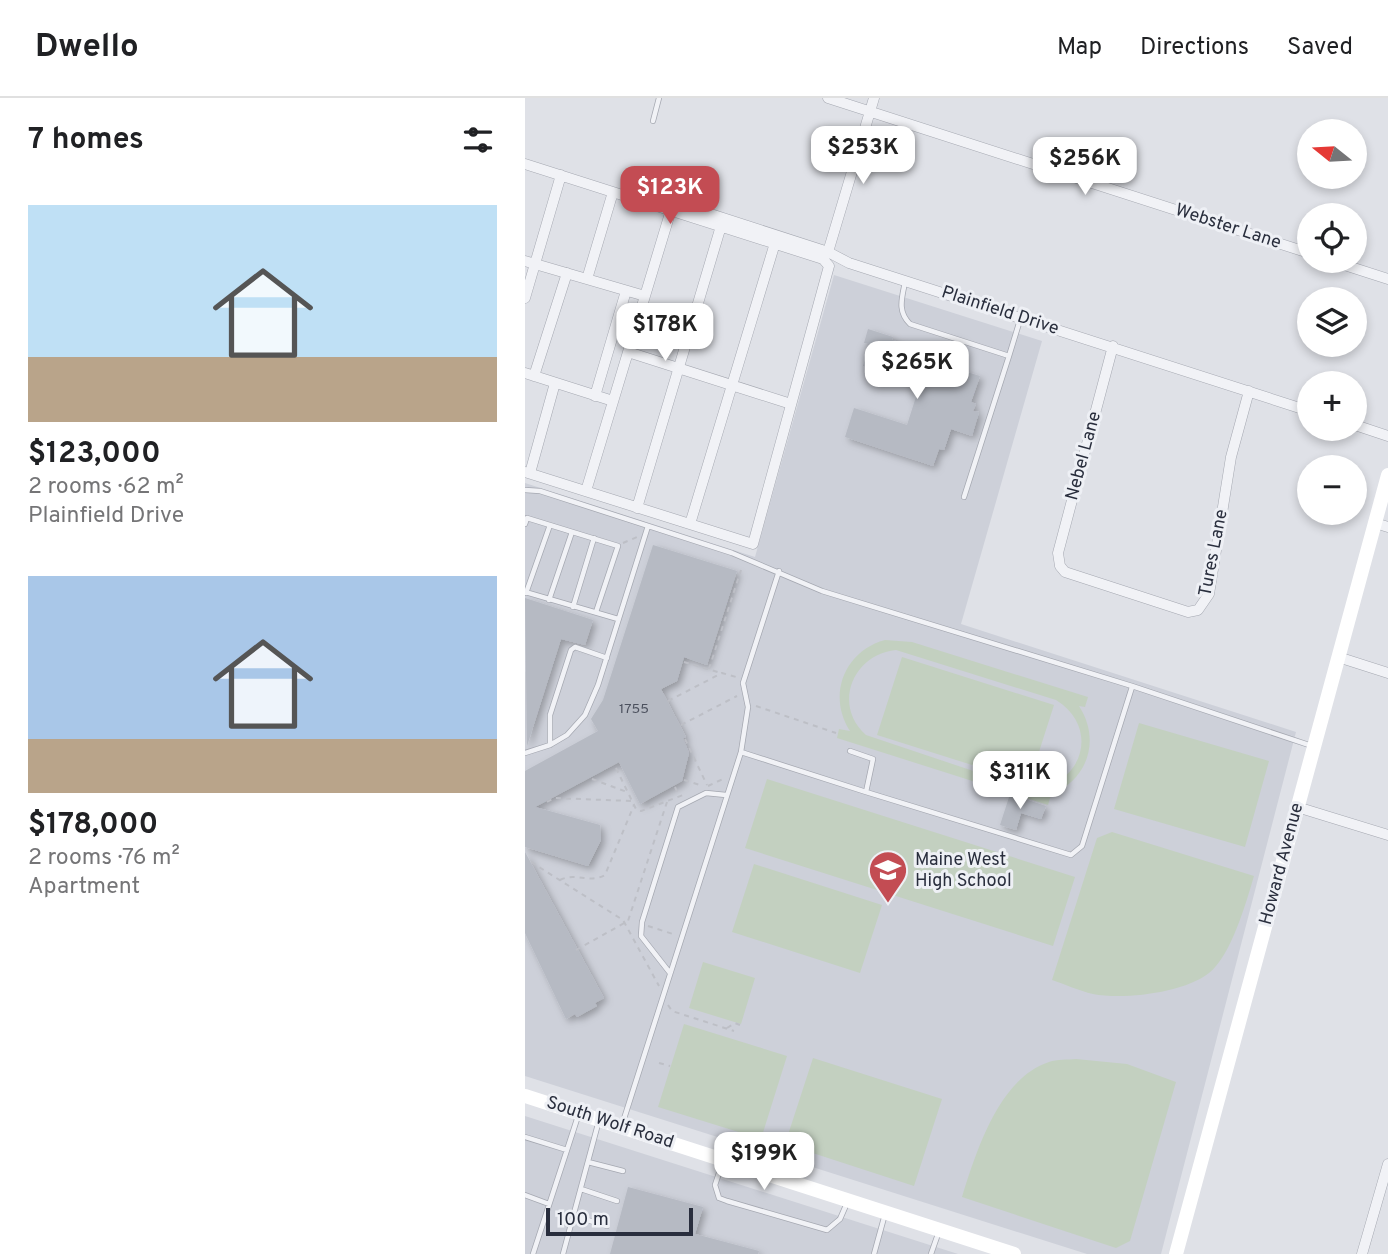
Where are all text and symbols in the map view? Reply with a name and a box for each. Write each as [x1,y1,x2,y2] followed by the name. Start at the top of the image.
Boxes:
[35,27,139,69] text: Dwello
[1057,33,1102,63] text: Map
[1140,33,1249,63] text: Directions
[1287,33,1353,63] text: Saved
[1297,119,1367,189] north arrow
[1297,119,1367,525] map controls
[459,121,497,159] icon: filters
[28,122,144,159] text: 7 homes
[814,126,912,186] pin: $253K
[827,134,899,163] text: $253K
[1036,138,1134,197] pin: $256K
[1049,145,1121,174] text: $256K
[621,166,719,226] pin: $123K
[636,174,704,203] text: $123K
[1172,199,1284,255] street label: Webster Lane
[1297,203,1367,273] button: locate
[200,250,326,376] icon: home
[938,281,1062,341] street label: Plainfield Drive
[1297,287,1367,357] button: layers
[616,303,714,363] pin: $178K
[632,311,698,340] text: $178K
[868,342,966,401] pin: $265K
[881,349,953,378] text: $265K
[1297,371,1367,441] button: +
[1061,409,1107,503] street label: Nebel Lane
[28,436,161,473] text: $123,000
[1297,455,1367,525] button: −
[28,473,184,502] text: 2 rooms · 62 m²
[28,502,184,531] text: Plainfield Drive
[1194,507,1234,599] street label: Tures Lane
[200,621,326,747] icon: home
[619,701,649,718] house number: 1755
[971,752,1069,811] pin: $311K
[989,759,1051,788] text: $311K
[1255,801,1309,927] street label: Howard Avenue
[28,807,158,844] text: $178,000
[28,844,180,873] text: 2 rooms · 76 m²
[867,849,909,904] school or university icon: Maine West High School
[915,849,1012,893] place label: Maine West High School
[28,873,140,902] text: Apartment
[543,1092,677,1154] street label: South Wolf Road
[715,1132,813,1192] pin: $199K
[730,1140,798,1169] text: $199K
[546,1205,693,1237] scale bar
[557,1208,609,1232] text: 100 m

